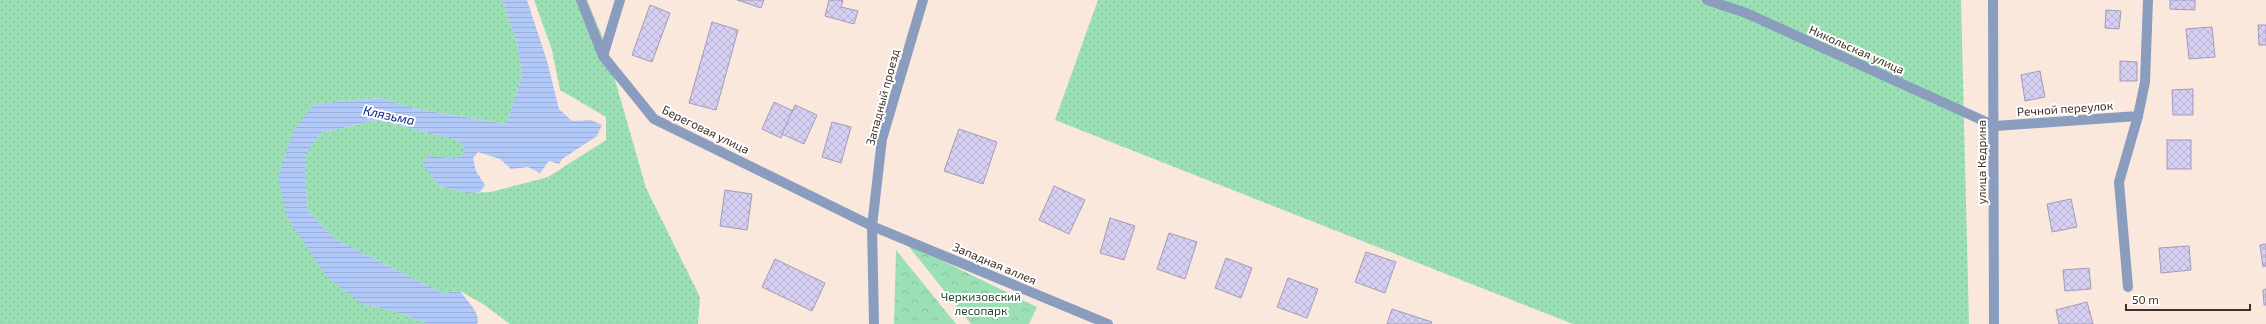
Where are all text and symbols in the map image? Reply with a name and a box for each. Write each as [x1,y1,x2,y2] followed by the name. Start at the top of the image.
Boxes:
[1807,22,1907,77] street label: Никольская улица
[862,47,902,147] street label: Западный проезд
[2016,98,2114,119] street label: Речной переулок
[362,102,416,128] water label: Клязьма
[660,102,752,157] street label: Береговая улица
[1974,120,1989,204] street label: улица Кедрина
[951,239,1039,287] street label: Западная аллея
[2126,286,2250,312] scale bar
[941,289,1021,317] park label: Черкизовский лесопарк
[2132,292,2159,306] text: 50 m

